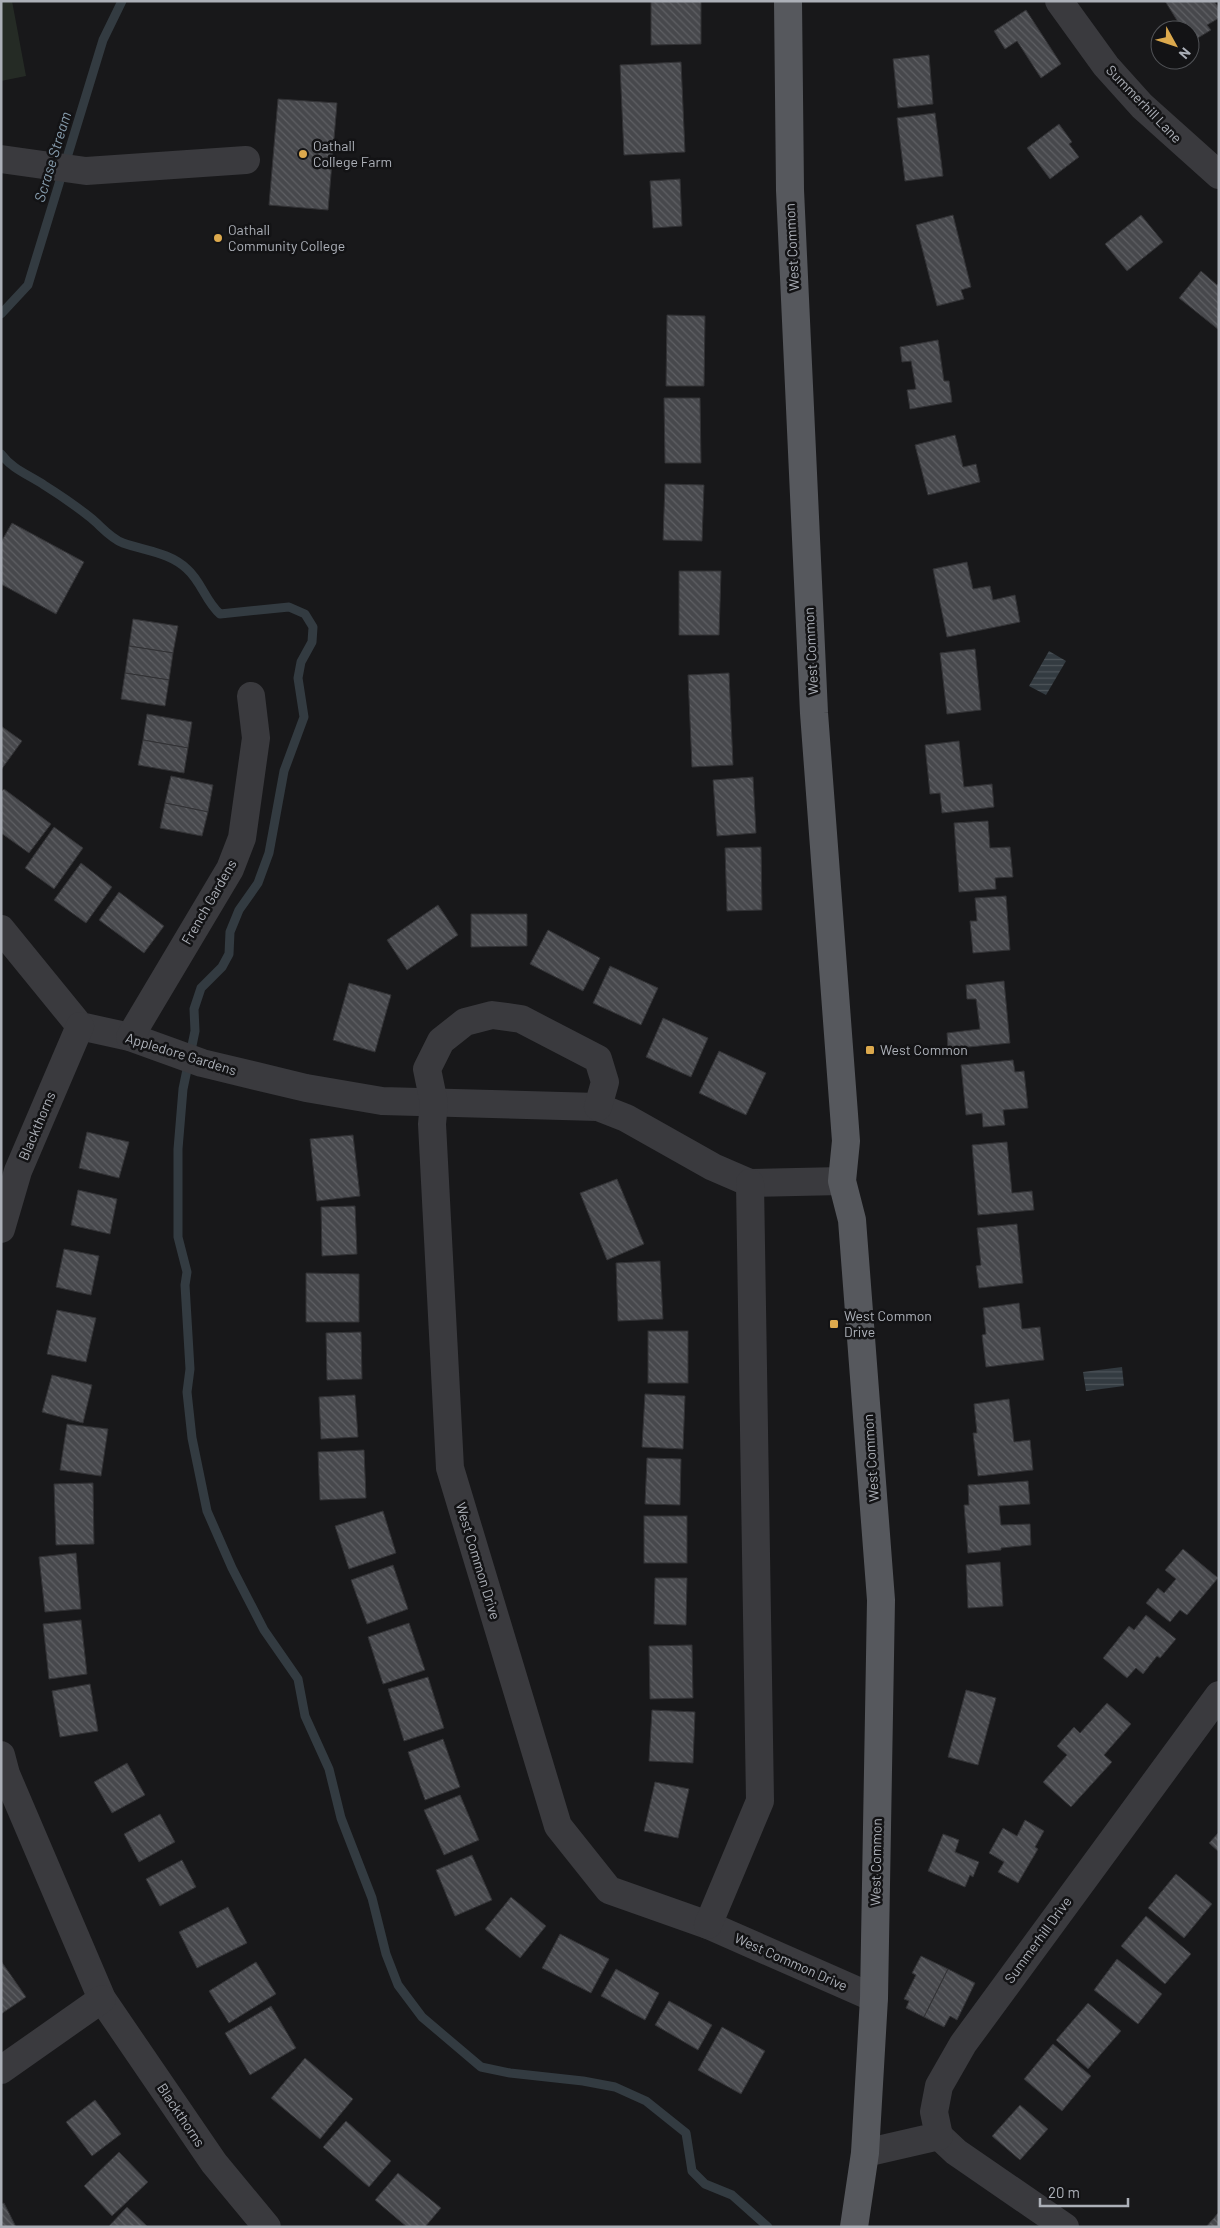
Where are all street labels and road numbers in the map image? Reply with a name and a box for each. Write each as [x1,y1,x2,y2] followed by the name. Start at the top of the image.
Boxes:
[1103,61,1186,146] street label: Summerhill Lane
[781,203,802,291] street label: West Common
[800,607,821,695] street label: West Common
[177,856,240,947] street label: French Gardens
[124,1029,239,1079] street label: Appledore Gardens
[14,1089,59,1163] street label: Blackthorns
[859,1414,882,1502] street label: West Common
[453,1500,504,1622] street label: West Common Drive
[866,1818,885,1906] street label: West Common
[1000,1893,1075,1986] street label: Summerhill Drive
[732,1929,850,1994] street label: West Common Drive
[154,2080,209,2150] street label: Blackthorns

